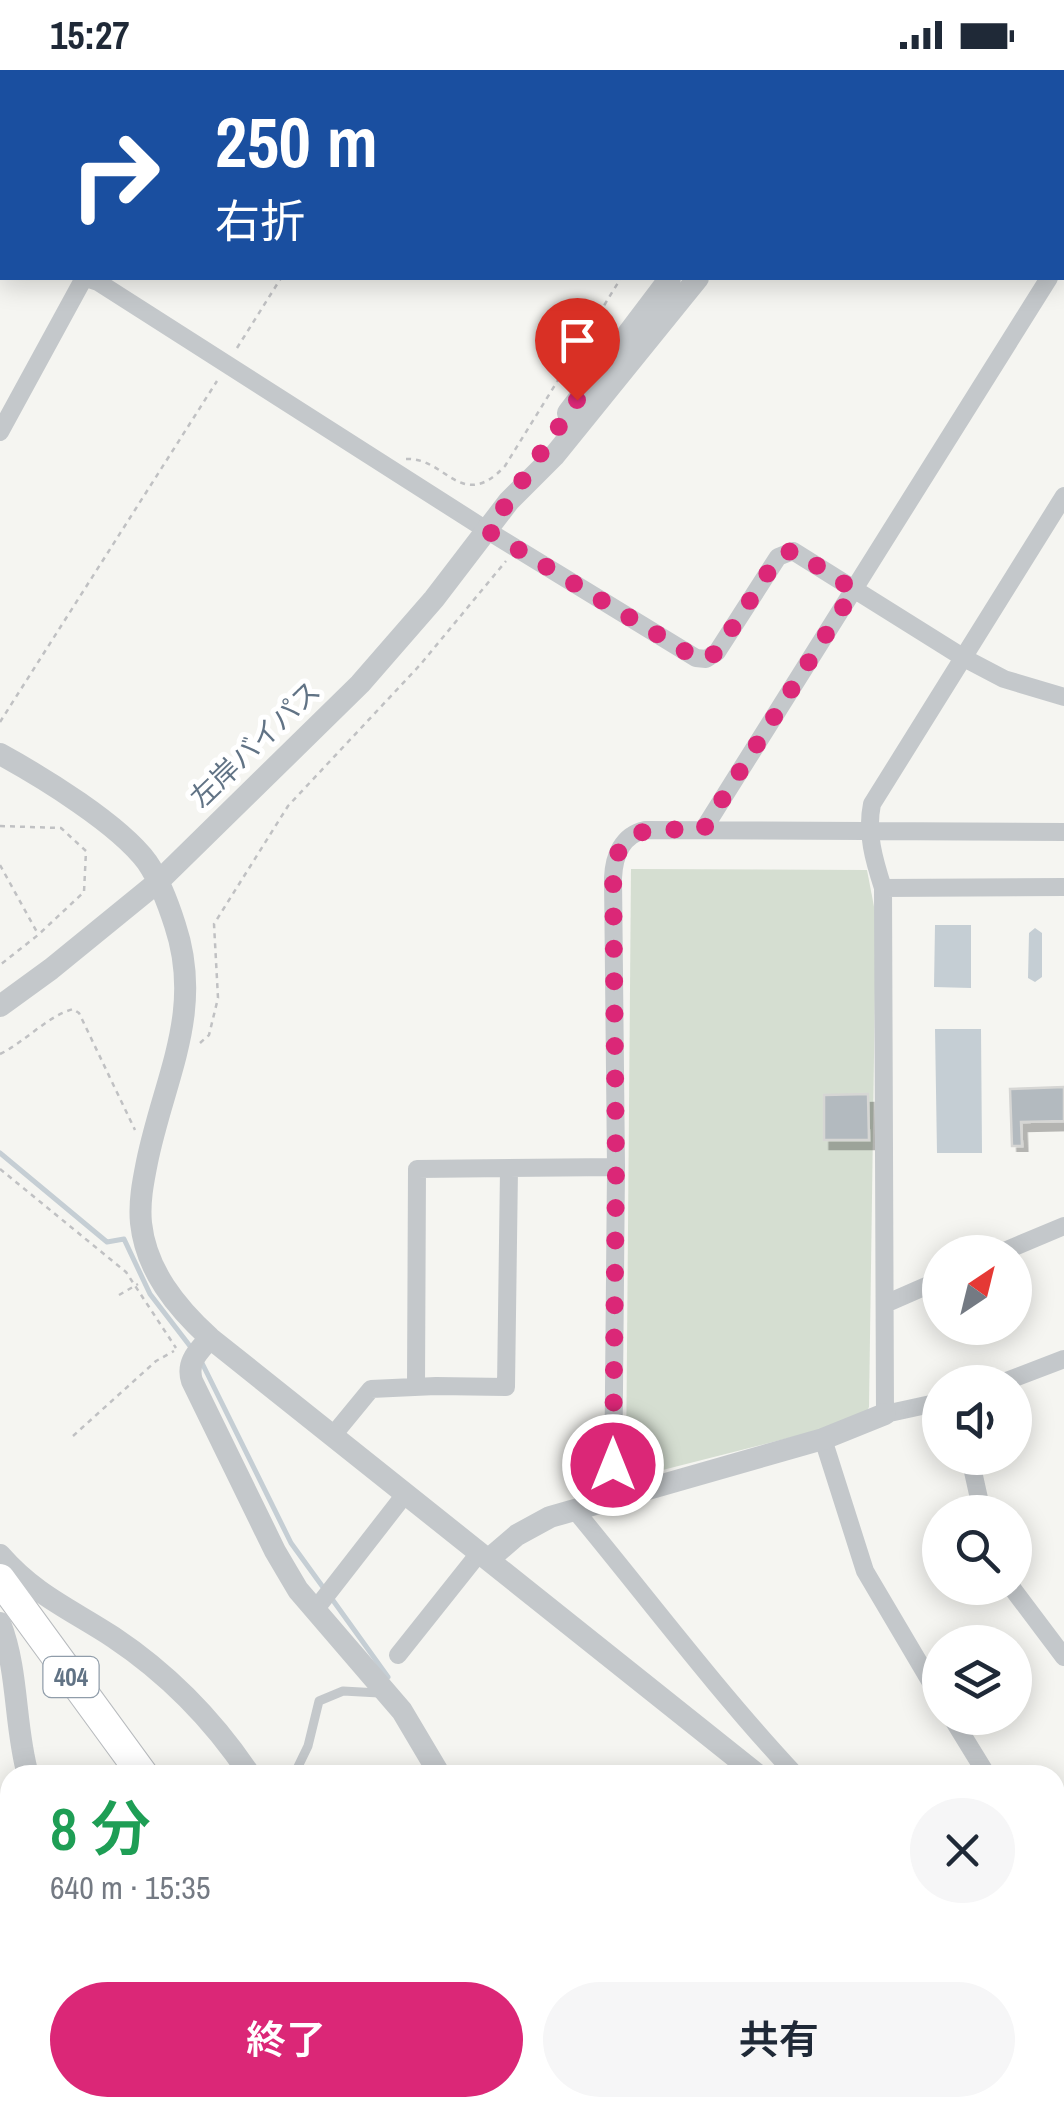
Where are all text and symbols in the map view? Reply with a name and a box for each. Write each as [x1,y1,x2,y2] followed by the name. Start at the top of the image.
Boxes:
[50,10,130,61] text: 15:27
[215,95,378,189] text: 250 m
[50,110,180,240] icon: right
[215,190,305,251] text: 右折
[535,298,620,401] pin
[550,313,605,368] icon: arrive
[182,672,328,816] street label: 左岸バイパス
[922,1235,1032,1345] north arrow
[922,1235,1032,1735] map controls
[922,1365,1032,1475] button: sound
[561,1413,665,1517] position arrow
[922,1495,1032,1605] button: search
[922,1625,1032,1735] button: layers
[44,1657,98,1697] road number: 404
[50,1788,151,1869] text: 8 分
[910,1798,1015,1903] button: close
[50,1866,210,1909] text: 640 m · 15:35
[50,1982,523,2097] button: 終了
[543,1982,1015,2097] button: 共有

